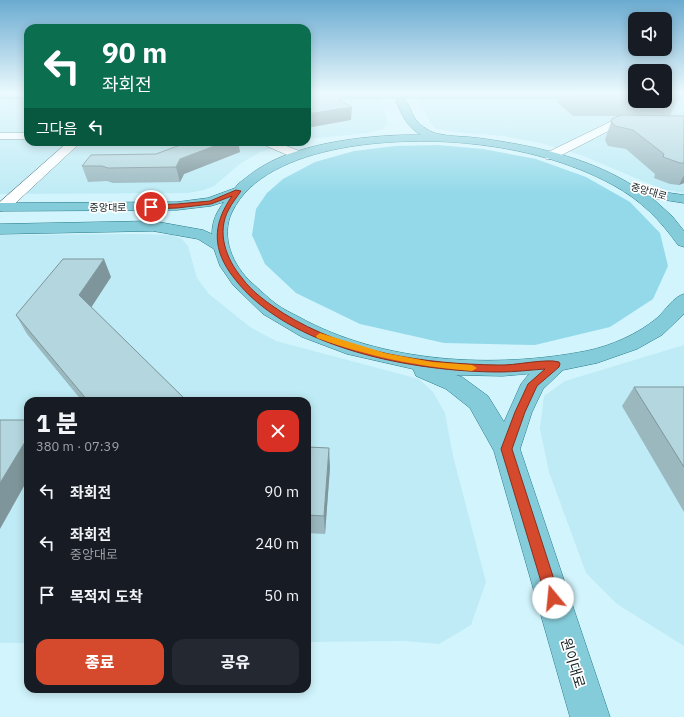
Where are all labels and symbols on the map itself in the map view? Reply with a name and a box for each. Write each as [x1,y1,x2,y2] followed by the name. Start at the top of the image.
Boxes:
[629,180,668,203] street label: 중앙대로
[134,190,168,224] pin
[90,201,126,214] street label: 중앙대로
[532,577,574,619] position arrow
[557,636,589,690] street label: 원이대로

